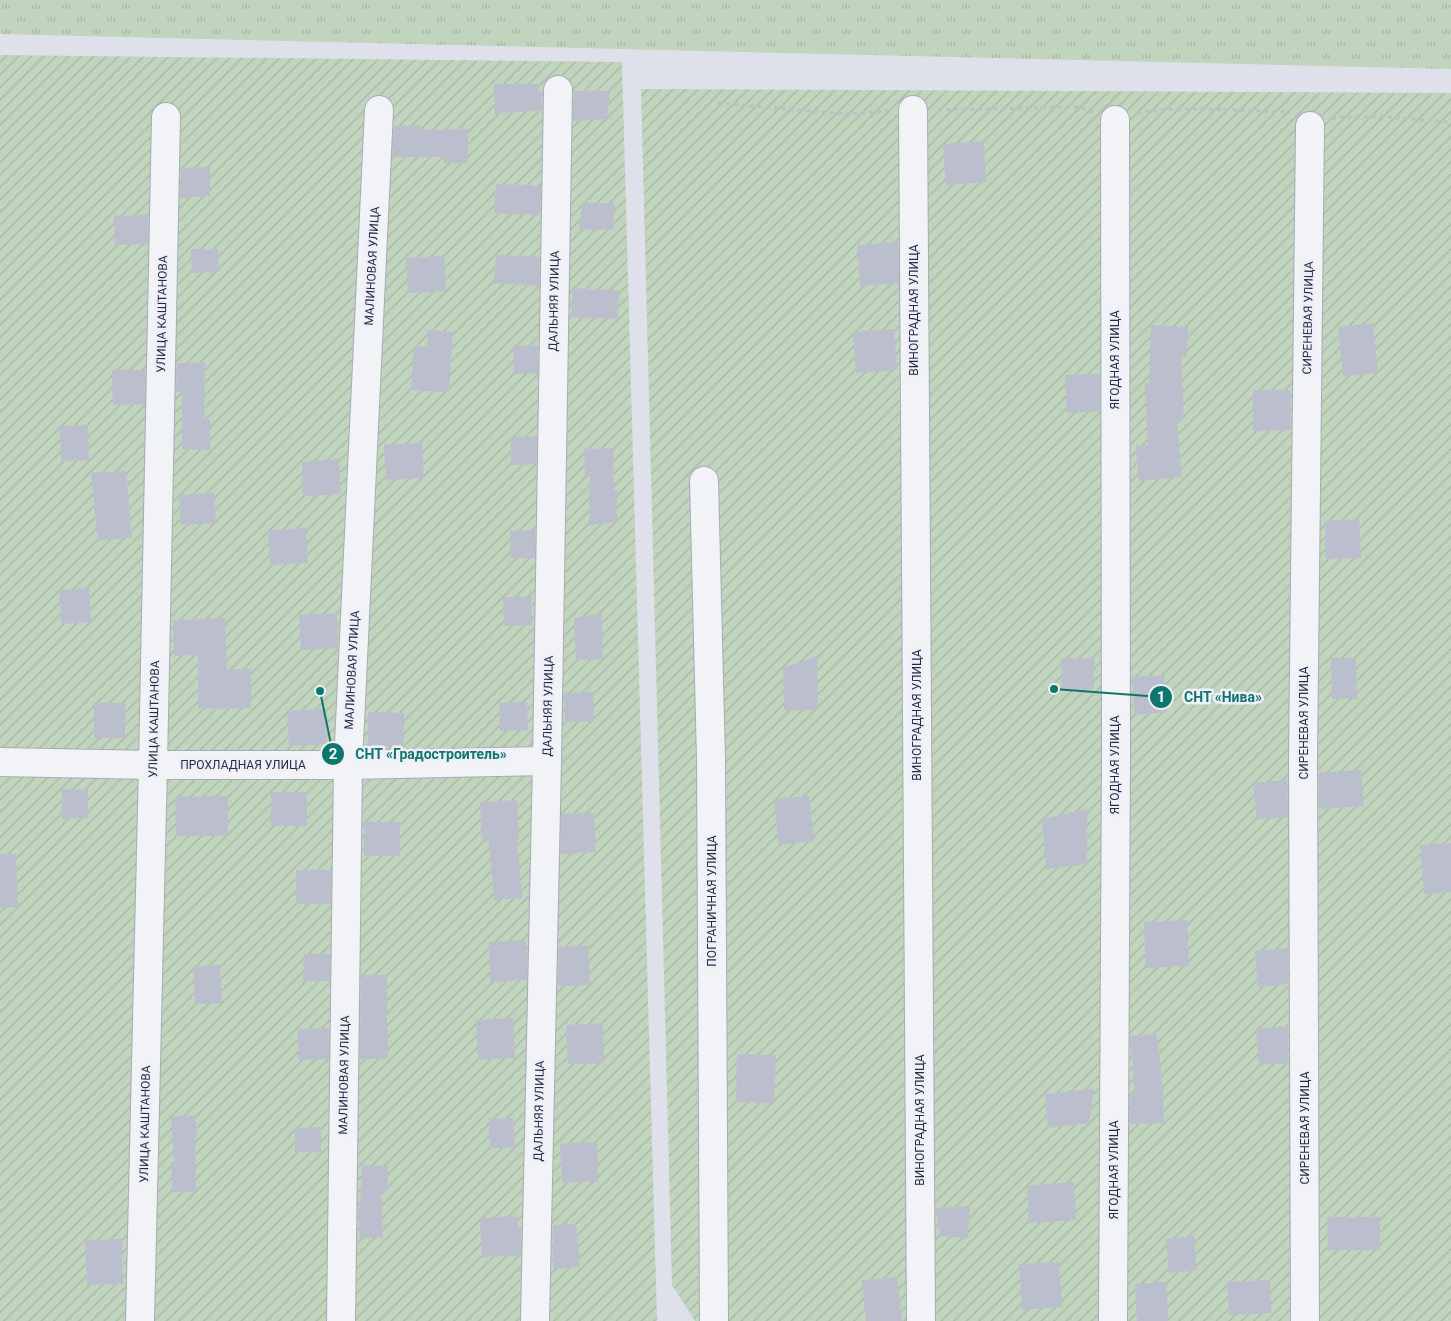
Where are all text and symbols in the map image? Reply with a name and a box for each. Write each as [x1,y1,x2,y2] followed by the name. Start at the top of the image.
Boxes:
[362,206,382,326] street label: МАЛИНОВАЯ УЛИЦА
[907,244,921,376] street label: ВИНОГРАДНАЯ УЛИЦА
[546,250,562,352] street label: ДАЛЬНЯЯ УЛИЦА
[154,255,170,373] street label: УЛИЦА КАШТАНОВА
[1300,261,1316,375] street label: СИРЕНЕВАЯ УЛИЦА
[1108,310,1122,410] street label: ЯГОДНАЯ УЛИЦА
[342,610,362,730] street label: МАЛИНОВАЯ УЛИЦА
[910,649,924,781] street label: ВИНОГРАДНАЯ УЛИЦА
[540,655,556,757] street label: ДАЛЬНЯЯ УЛИЦА
[146,660,162,778] street label: УЛИЦА КАШТАНОВА
[1297,666,1311,780] street label: СИРЕНЕВАЯ УЛИЦА
[1149,683,1272,712] callout: СНТ «Нива»
[1157,688,1165,706] text: 1
[1184,689,1262,705] text: СНТ «Нива»
[1108,715,1122,815] street label: ЯГОДНАЯ УЛИЦА
[320,739,517,768] callout: СНТ «Градостроитель»
[329,745,338,763] text: 2
[355,746,507,762] text: СНТ «Градостроитель»
[180,758,306,772] street label: ПРОХЛАДНАЯ УЛИЦА
[705,835,719,967] street label: ПОГРАНИЧНАЯ УЛИЦА
[336,1015,352,1135] street label: МАЛИНОВАЯ УЛИЦА
[913,1054,927,1186] street label: ВИНОГРАДНАЯ УЛИЦА
[531,1060,547,1162] street label: ДАЛЬНЯЯ УЛИЦА
[137,1065,153,1183] street label: УЛИЦА КАШТАНОВА
[1298,1071,1312,1185] street label: СИРЕНЕВАЯ УЛИЦА
[1107,1120,1121,1220] street label: ЯГОДНАЯ УЛИЦА

